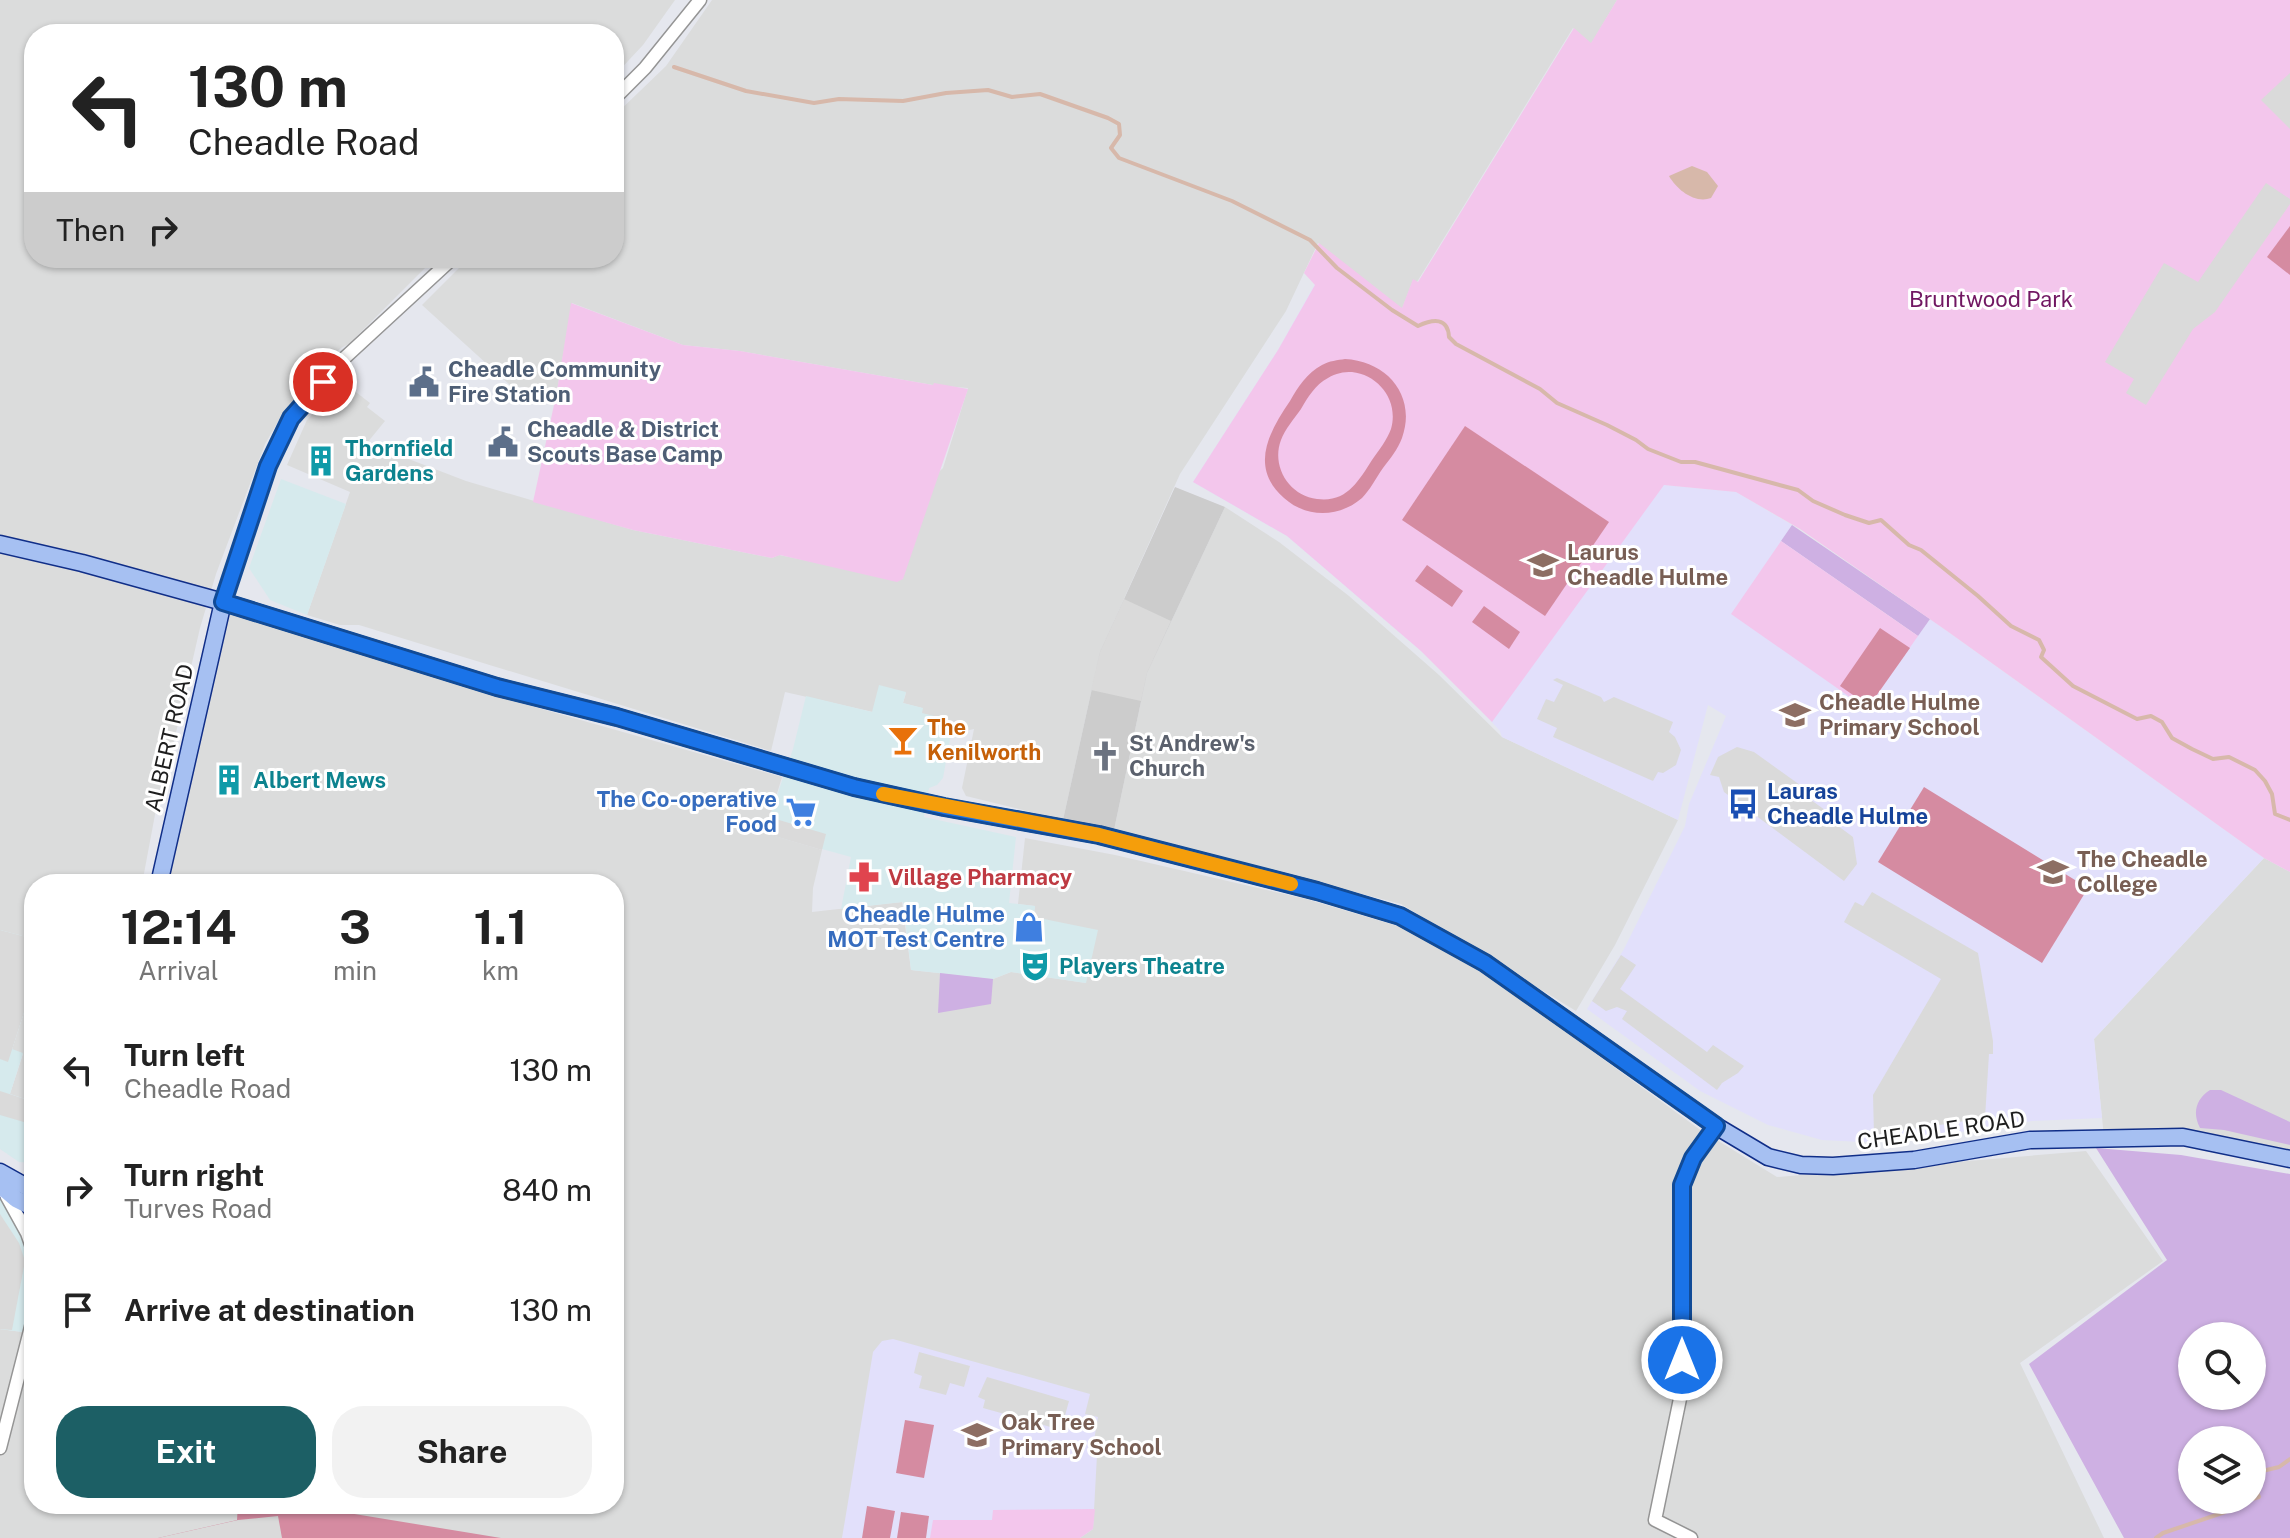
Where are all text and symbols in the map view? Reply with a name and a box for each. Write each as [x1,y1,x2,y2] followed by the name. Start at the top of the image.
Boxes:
[188,54,348,120] text: 130 m
[56,56,160,160] icon: left
[188,121,419,163] text: Cheadle Road
[141,208,185,252] icon: right
[56,212,125,248] text: Then
[1909,286,2073,312] park label: Bruntwood Park
[289,348,357,416] pin
[448,356,662,407] place label: Cheadle Community Fire Station
[301,360,345,404] icon: arrive
[407,365,441,399] public building icon: Cheadle Community Fire Station
[527,416,723,467] place label: Cheadle & District Scouts Base Camp
[486,425,520,459] public building icon: Cheadle & District Scouts Base Camp
[345,435,453,486] place label: Thornfield Gardens
[304,444,338,478] building icon: Thornfield Gardens
[1567,539,1728,590] place label: Laurus Cheadle Hulme
[1526,548,1560,582] school or university icon: Laurus Cheadle Hulme
[139,662,199,814] street label: ALBERT ROAD
[1819,689,1980,740] place label: Cheadle Hulme Primary School
[1778,698,1812,732] school or university icon: Cheadle Hulme Primary School
[927,714,1041,765] place label: The Kenilworth
[886,723,920,757] bar icon: The Kenilworth
[1129,730,1255,781] place label: St Andrew's Church
[1088,739,1122,773] church icon: St Andrew's Church
[212,763,246,797] building icon: Albert Mews
[253,767,386,793] place label: Albert Mews
[1767,778,1928,829] place label: Lauras Cheadle Hulme
[597,786,777,837] place label: The Co-operative Food
[1726,787,1760,821] bus stop icon: Lauras Cheadle Hulme
[784,795,818,829] supermarket icon: The Co-operative Food
[2077,846,2208,897] place label: The Cheadle College
[2036,855,2070,889] school or university icon: The Cheadle College
[847,860,881,894] pharmacy icon: Village Pharmacy
[888,864,1073,890] place label: Village Pharmacy
[120,898,236,955] text: 12:14
[339,898,371,955] text: 3
[473,898,528,955] text: 1.1
[827,901,1005,952] place label: Cheadle Hulme MOT Test Centre
[1012,910,1046,944] shop icon: Cheadle Hulme MOT Test Centre
[1018,949,1052,983] theatre icon: Players Theatre
[1059,953,1225,979] place label: Players Theatre
[138,955,219,986] text: Arrival
[333,955,377,986] text: min
[482,955,519,986] text: km
[124,1037,245,1073] text: Turn left
[56,1048,100,1092] icon: left
[509,1052,592,1088] text: 130 m
[124,1073,291,1104] text: Cheadle Road
[1856,1105,2026,1155] street label: CHEADLE ROAD
[124,1157,264,1193] text: Turn right
[56,1168,100,1212] icon: right
[502,1172,592,1208] text: 840 m
[124,1193,272,1224] text: Turves Road
[56,1288,100,1332] icon: arrive
[124,1292,415,1328] text: Arrive at destination
[509,1292,592,1328] text: 130 m
[1640,1318,1724,1402] position arrow
[2178,1322,2266,1514] map controls
[2178,1322,2266,1410] button: search
[56,1406,316,1498] button: Exit
[332,1406,592,1498] button: Share
[1001,1409,1162,1460] place label: Oak Tree Primary School
[960,1418,994,1452] school or university icon: Oak Tree Primary School
[2178,1426,2266,1514] button: layers

